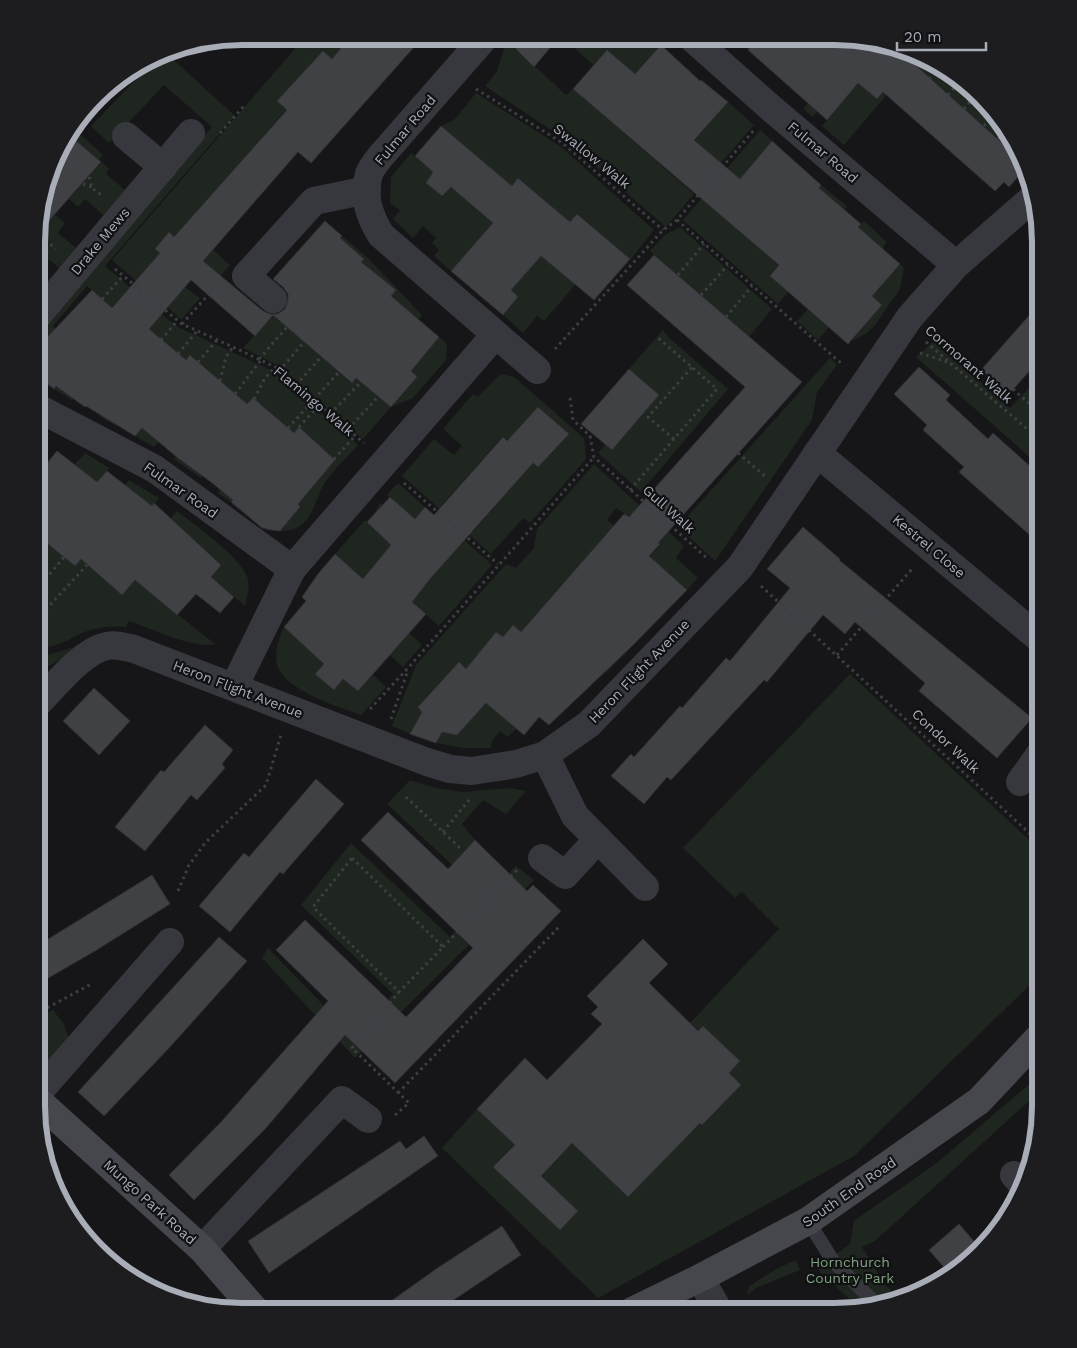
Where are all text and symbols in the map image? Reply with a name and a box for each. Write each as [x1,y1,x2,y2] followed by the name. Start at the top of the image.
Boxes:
[897,20,986,52] scale bar
[904,28,942,46] text: 20 m
[371,92,439,168] street label: Fulmar Road
[785,118,861,186] street label: Fulmar Road
[550,120,634,192] street label: Swallow Walk
[67,204,133,278] street label: Drake Mews
[922,322,1016,406] street label: Cormorant Walk
[271,363,357,439] street label: Flamingo Walk
[141,459,221,521] street label: Fulmar Road
[640,482,698,537] street label: Gull Walk
[889,511,969,581] street label: Kestrel Close
[585,616,693,726] street label: Heron Flight Avenue
[171,657,305,721] street label: Heron Flight Avenue
[909,706,983,776] street label: Condor Walk
[799,1154,899,1230] street label: South End Road
[101,1156,199,1248] street label: Mungo Park Road
[806,1254,894,1286] park label: Hornchurch Country Park

